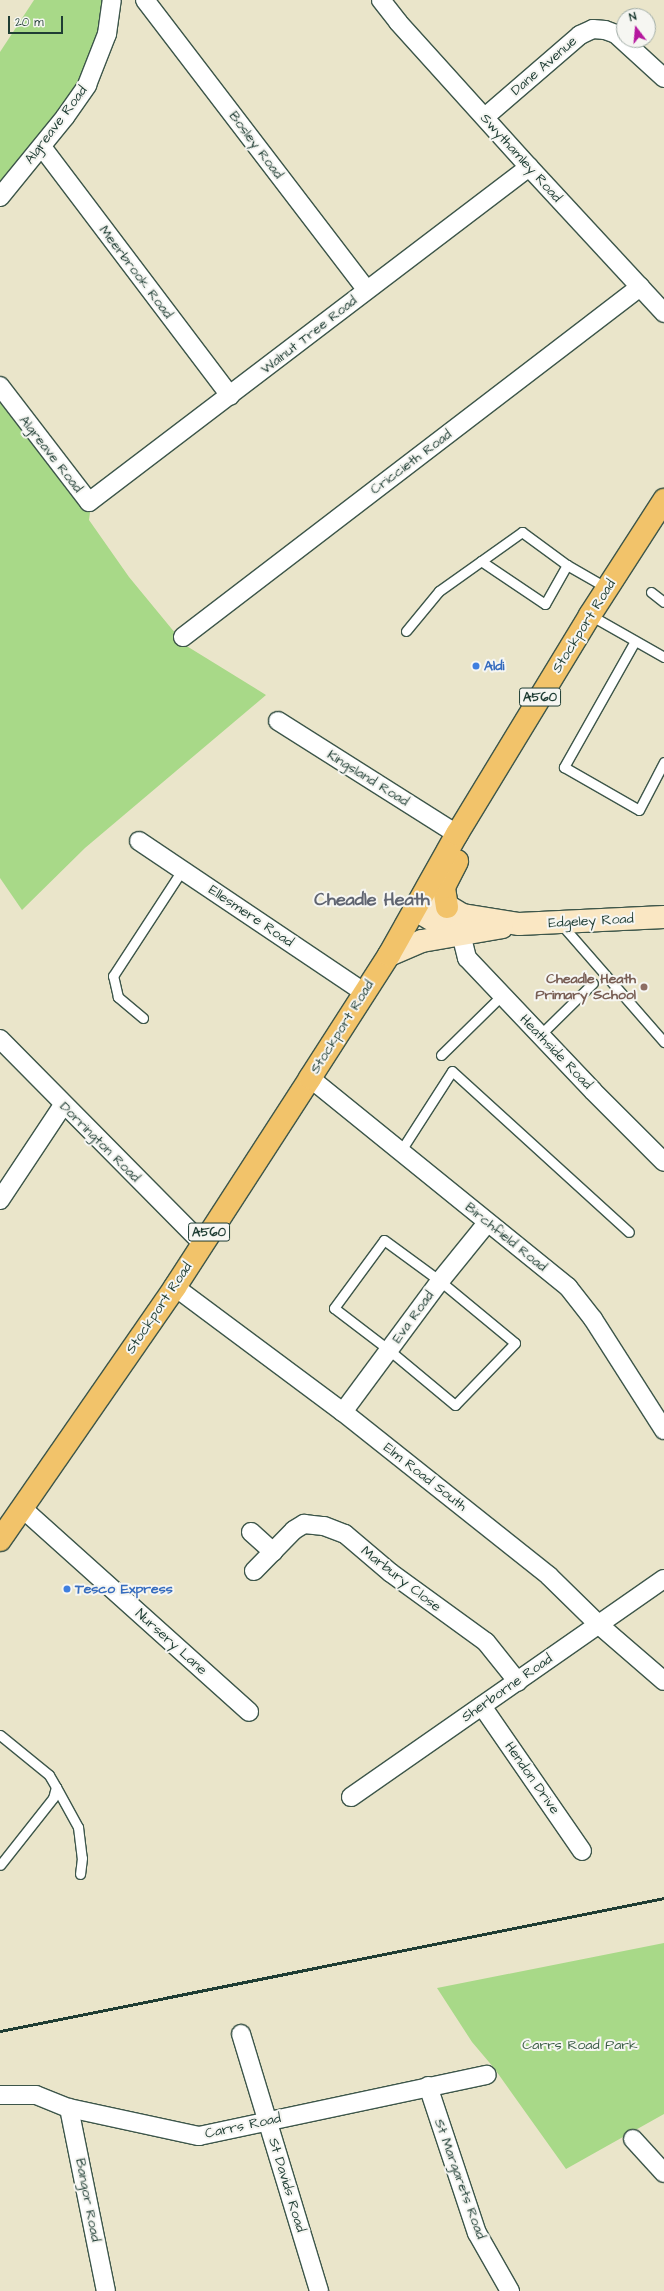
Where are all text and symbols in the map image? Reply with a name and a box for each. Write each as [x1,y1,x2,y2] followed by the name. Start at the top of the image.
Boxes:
[10,8,65,34] scale bar
[616,8,656,48] north arrow
[627,9,638,25] text: N
[15,14,44,31] text: 20 m
[508,33,580,99] street label: Dane Avenue
[21,83,91,167] street label: Algreave Road
[225,108,287,182] street label: Bosley Road
[477,110,565,206] street label: Swythamley Road
[96,222,176,322] street label: Meerbrook Road
[258,292,360,378] street label: Walnut Tree Road
[16,412,86,496] street label: Algreave Road
[367,426,455,498] street label: Criccieth Road
[549,576,619,676] street label: Stockport Road
[484,658,504,674] place label: Aldi
[471,661,481,671] marker: Aldi
[519,686,561,708] road number: A560
[324,746,412,810] street label: Kingsland Road
[205,881,297,951] street label: Ellesmere Road
[314,889,430,911] district label: Cheadle Heath
[548,910,634,932] street label: Edgeley Road
[535,971,636,1004] place label: Cheadle Heath Primary School
[307,977,377,1077] street label: Stockport Road
[639,982,649,992] marker: Cheadle Heath Primary School
[516,1011,596,1093] street label: Heathside Road
[56,1098,144,1186] street label: Dorrington Road
[462,1199,550,1275] street label: Birchfield Road
[188,1221,230,1243] road number: A560
[122,1259,196,1357] street label: Stockport Road
[388,1288,438,1346] street label: Eva Road
[380,1439,470,1515] street label: Elm Road South
[358,1543,444,1615] street label: Marbury Close
[75,1581,173,1597] place label: Tesco Express
[62,1584,72,1594] marker: Tesco Express
[132,1605,210,1679] street label: Nursery Lane
[458,1650,556,1726] street label: Sherborne Road
[501,1739,563,1817] street label: Hendon Drive
[522,2037,638,2053] park label: Carrs Road Park
[203,2110,283,2142] street label: Carrs Road
[430,2117,490,2241] street label: St Margarets Road
[265,2136,309,2234] street label: St Davids Road
[72,2157,104,2243] street label: Bangor Road

